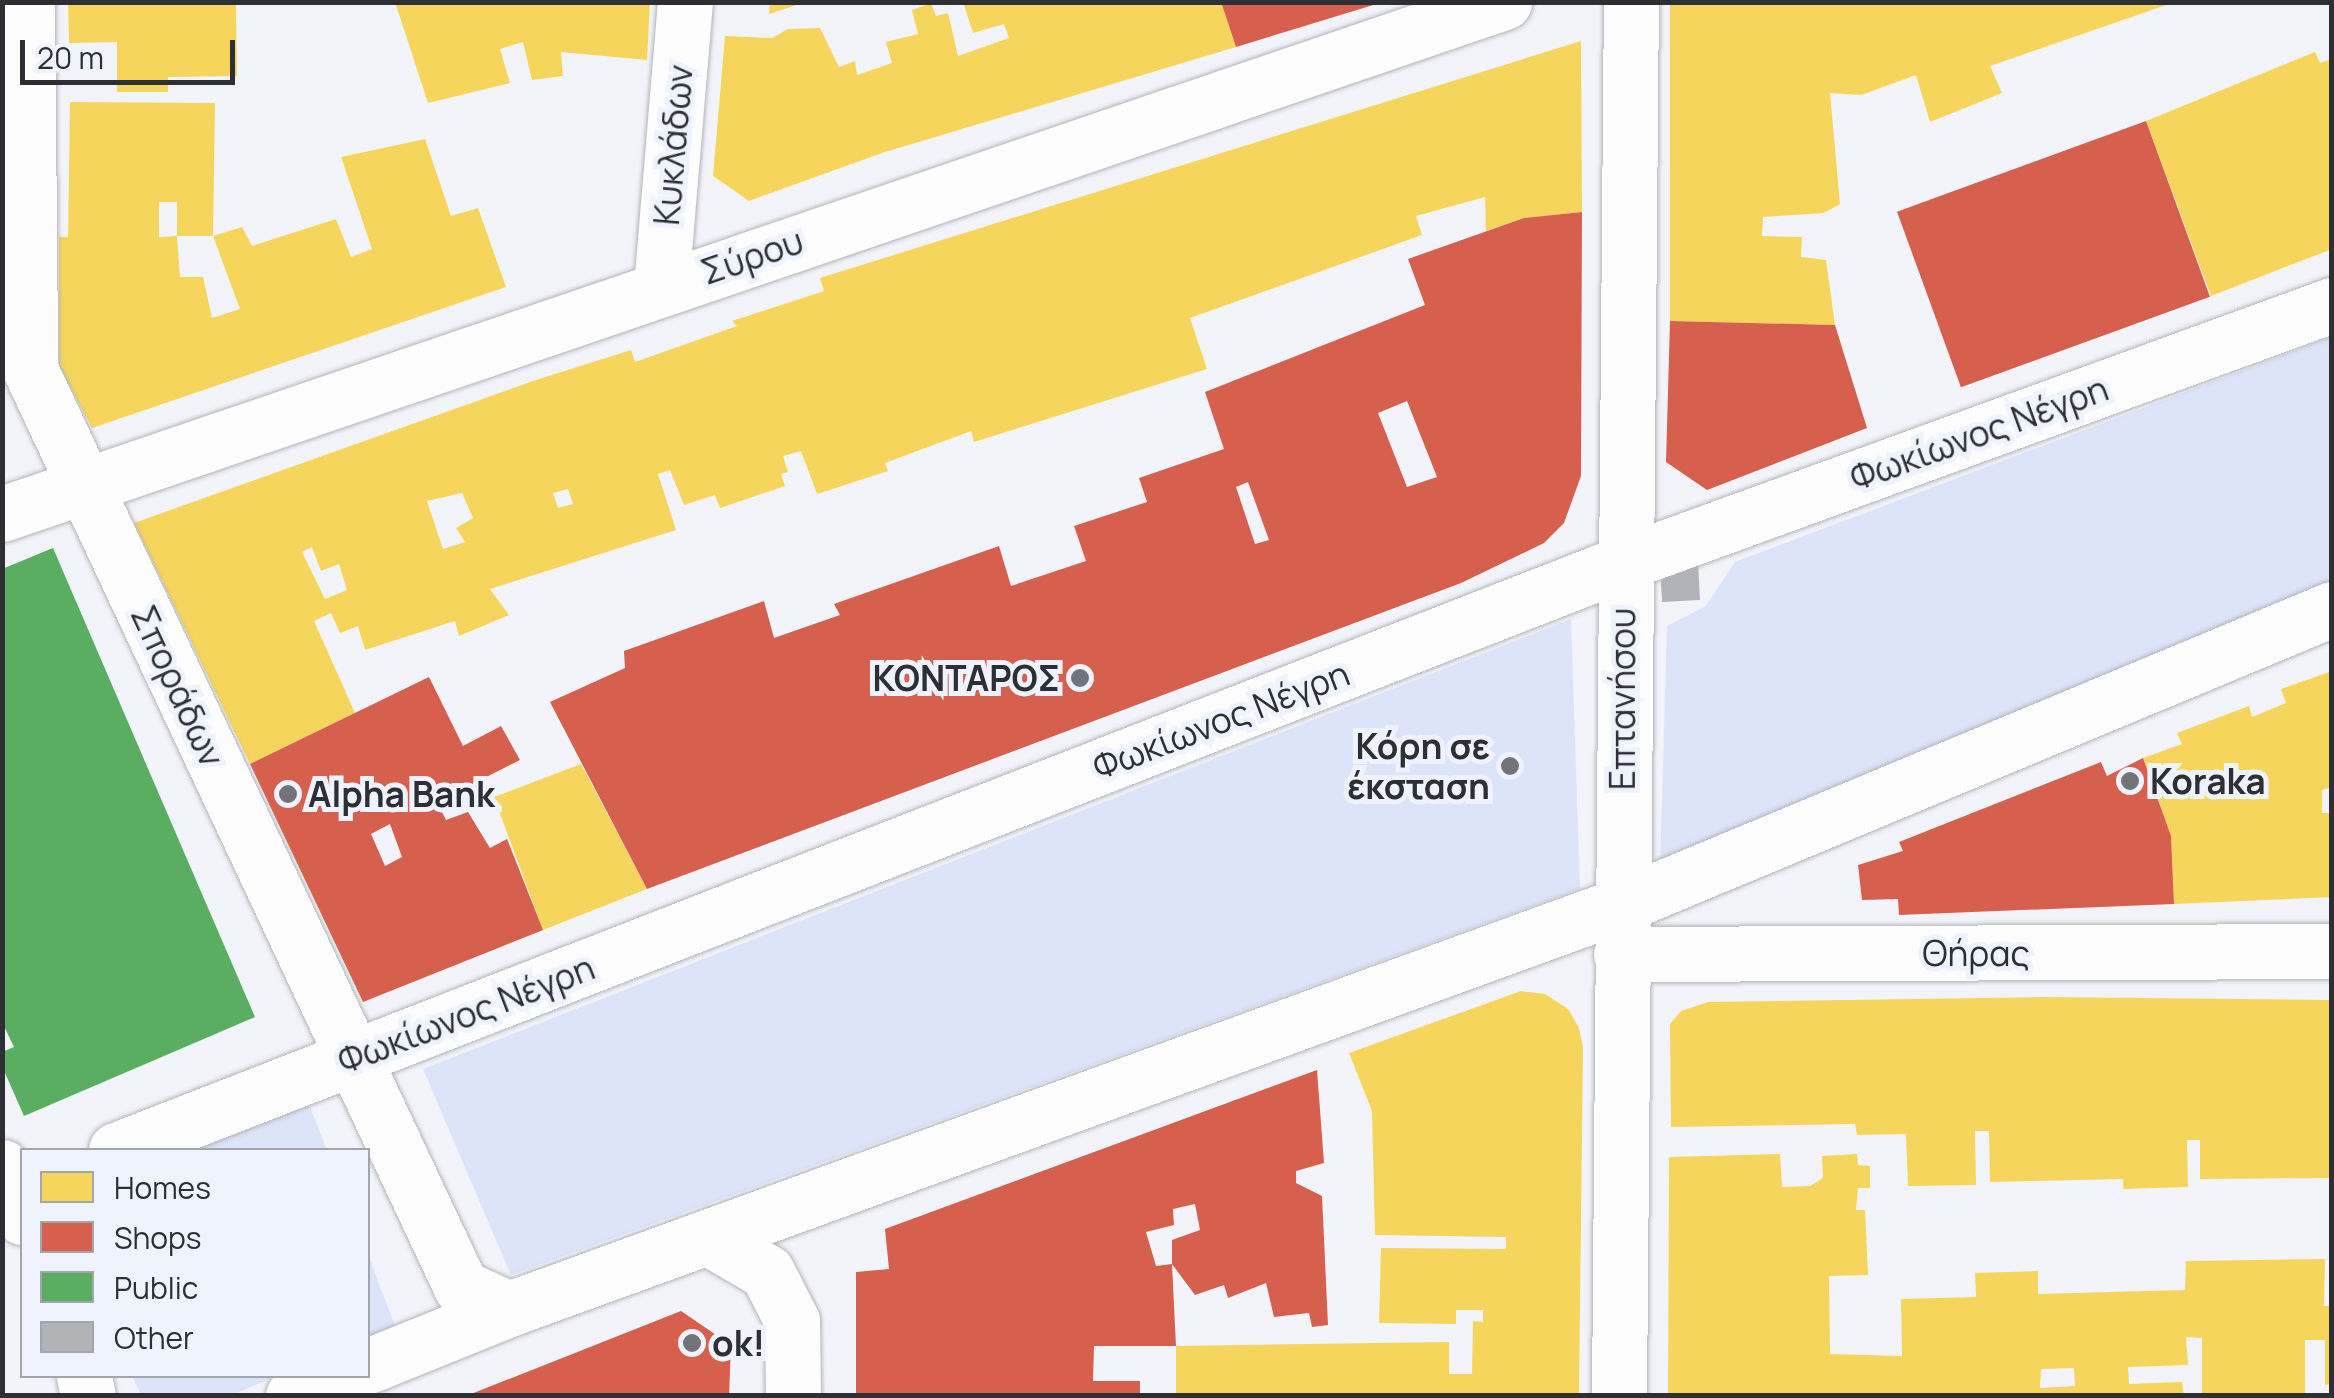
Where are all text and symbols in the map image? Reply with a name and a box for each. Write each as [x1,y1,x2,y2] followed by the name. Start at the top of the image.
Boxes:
[25,20,240,82] scale bar
[37,37,104,78] text: 20 m
[645,63,701,227] street label: Κυκλάδων
[695,219,809,293] street label: Σύρου
[1844,367,2114,499] street label: Φωκίωνος Νέγρη
[122,599,234,773] street label: Σποράδων
[1601,608,1643,790] street label: Επτανήσου
[1087,652,1355,788] street label: Φωκίωνος Νέγρη
[873,657,1060,699] place label: ΚΟΝΤΑΡΟΣ
[1069,667,1091,689] marker: ΚΟΝΤΑΡΟΣ
[1347,725,1490,807] place label: Κόρη σε έκσταση
[1499,755,1521,777] marker: Κόρη σε έκσταση
[2150,760,2266,802] place label: Koraka
[2119,770,2141,792] marker: Koraka
[308,773,495,815] place label: Alpha Bank
[277,783,299,805] marker: Alpha Bank
[1922,932,2030,974] street label: Θήρας
[332,946,600,1082] street label: Φωκίωνος Νέγρη
[20,1148,370,1378] legend
[114,1167,211,1208] text: Homes
[114,1217,201,1258] text: Shops
[114,1267,198,1308] text: Public
[114,1317,194,1358] text: Other
[712,1322,765,1364] place label: ok!
[681,1332,703,1354] marker: ok!

